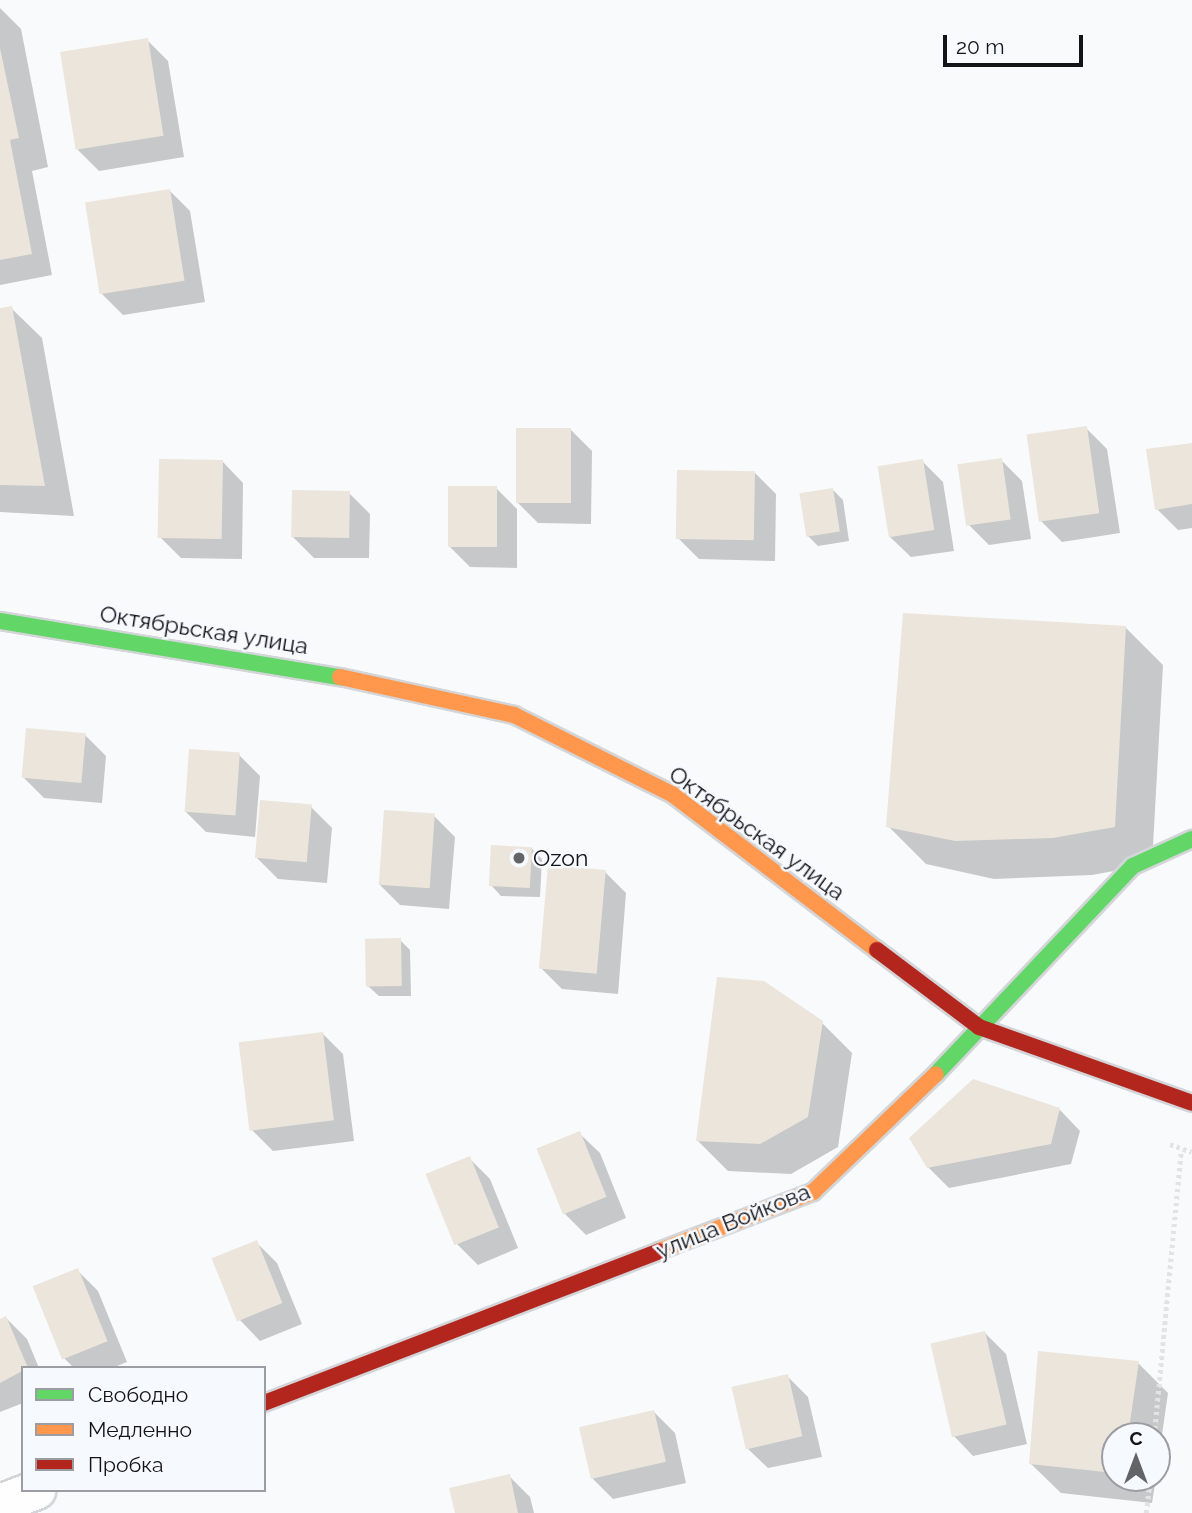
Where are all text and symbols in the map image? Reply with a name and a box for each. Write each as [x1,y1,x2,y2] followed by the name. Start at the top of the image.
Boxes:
[947,21,1087,65] scale bar
[956,34,1004,59] text: 20 m
[98,600,310,660] street label: Октябрьская улица
[663,760,851,906] street label: Октябрьская улица
[533,844,588,872] place label: Ozon
[511,850,527,866] marker: Ozon
[652,1178,814,1264] street label: улица Войкова
[21,1366,266,1492] legend
[88,1382,188,1407] text: Свободно
[88,1417,192,1442] text: Медленно
[1101,1422,1171,1492] north arrow
[1129,1427,1143,1449] text: С
[88,1452,164,1477] text: Пробка

